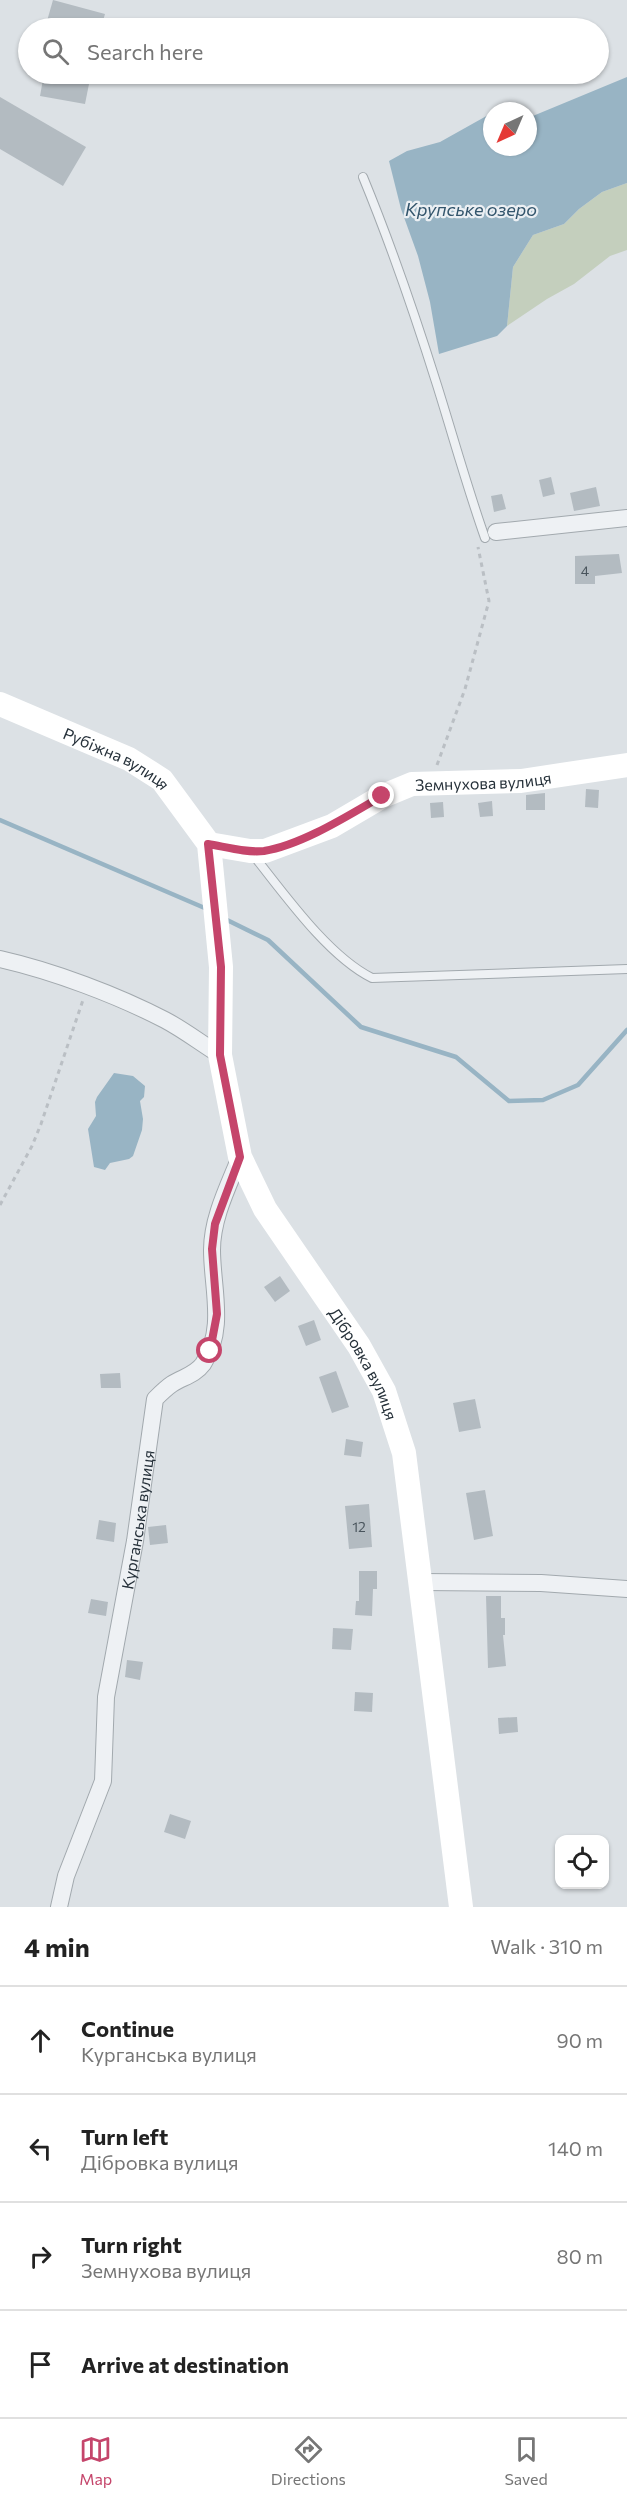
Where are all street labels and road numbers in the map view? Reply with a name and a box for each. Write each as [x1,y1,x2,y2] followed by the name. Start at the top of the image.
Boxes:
[61,723,175,792] street label: Рубіжна вулиця
[415,767,553,793] street label: Земнухова вулиця
[326,1303,402,1422] street label: Дібровка вулиця
[117,1449,157,1591] street label: Курганська вулиця

